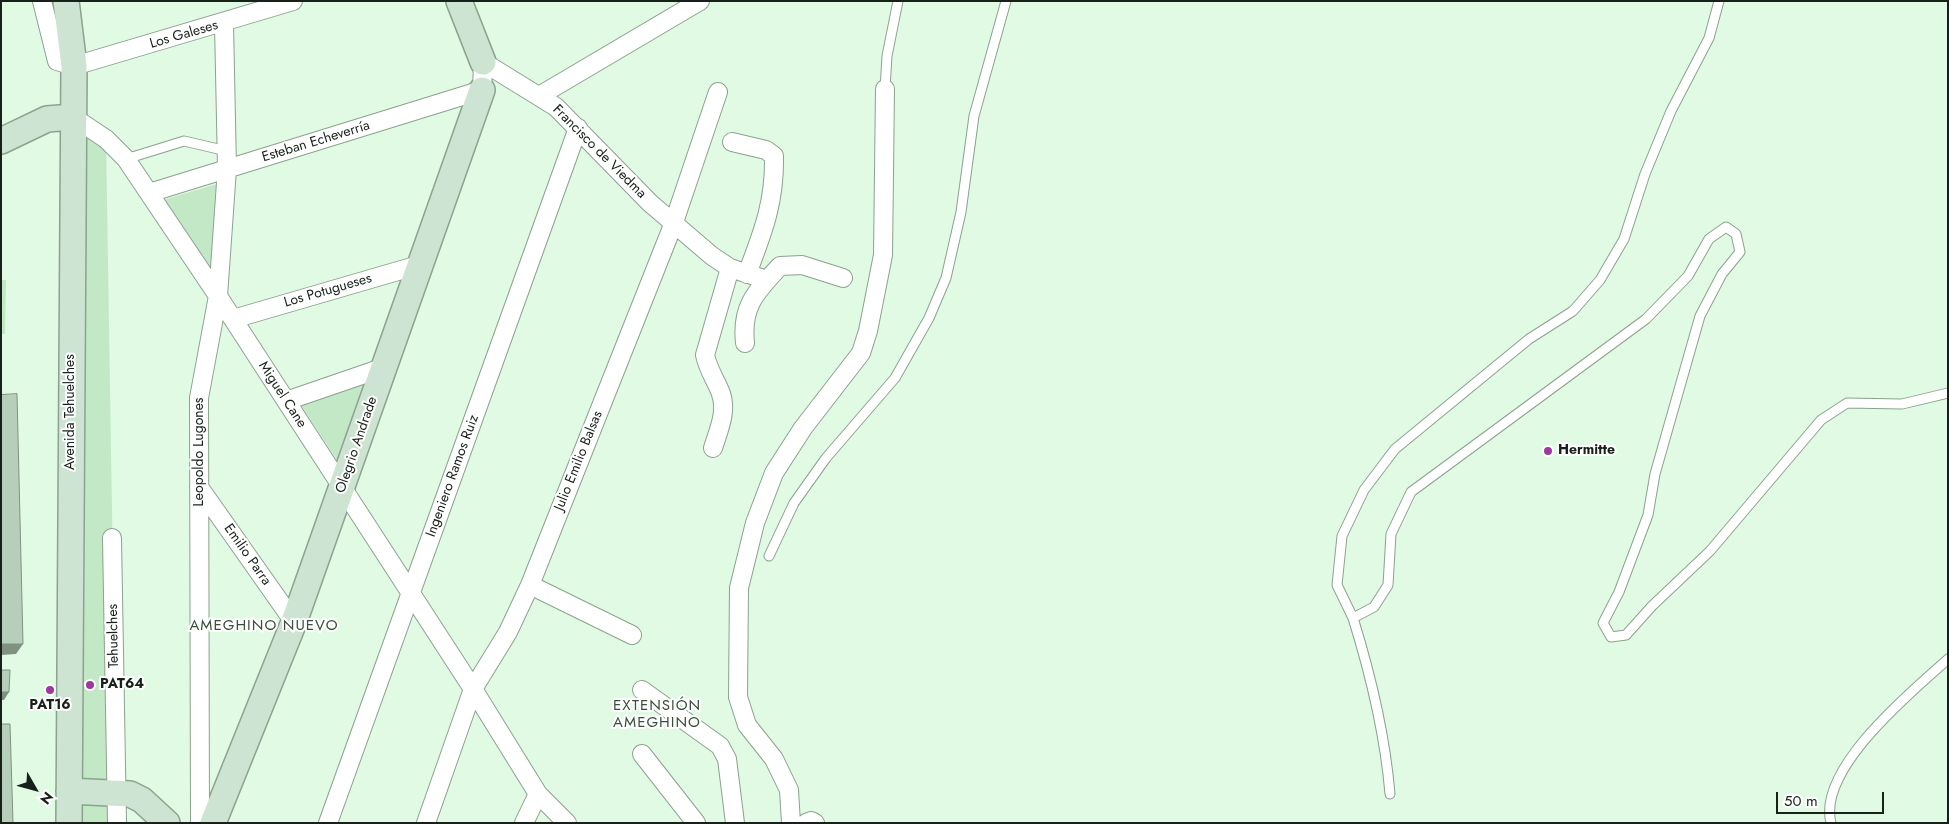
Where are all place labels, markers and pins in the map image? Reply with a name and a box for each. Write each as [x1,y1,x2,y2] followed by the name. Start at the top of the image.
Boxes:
[1558,443,1615,459] place label: Hermitte
[1542,445,1554,457] marker: Hermitte
[100,677,144,693] place label: PAT64
[84,679,96,691] marker: PAT64
[44,684,56,696] marker: PAT16
[29,698,71,714] place label: PAT16

